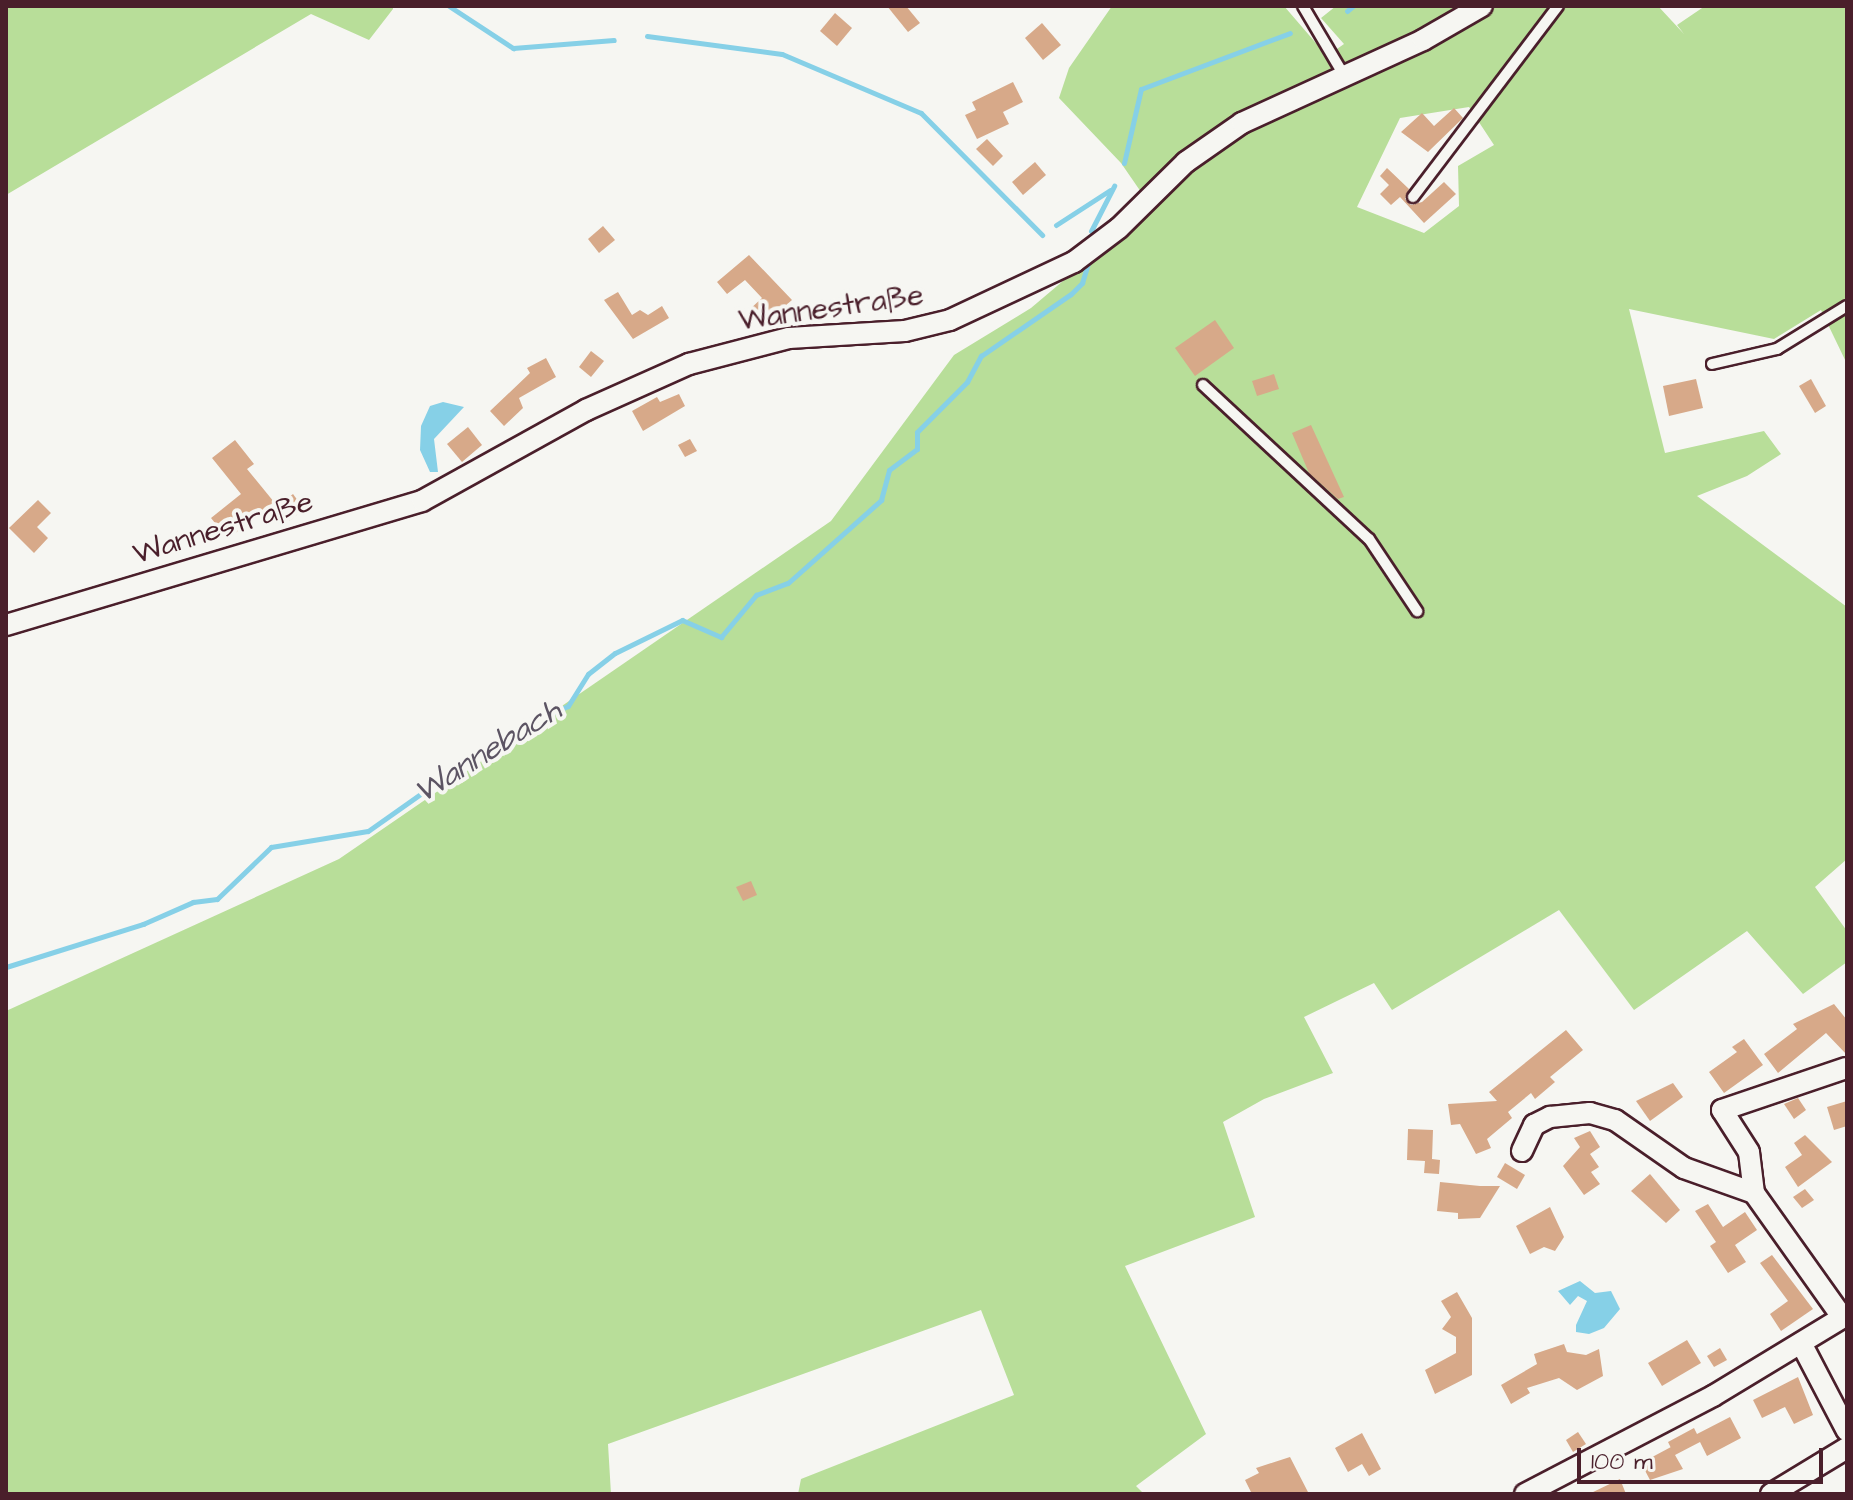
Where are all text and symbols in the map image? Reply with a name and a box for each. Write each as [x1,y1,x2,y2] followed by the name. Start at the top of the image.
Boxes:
[736,277,926,339] street label: Wannestraße
[129,484,317,572] street label: Wannestraße
[407,692,569,812] water label: Wannebach
[1581,1432,1827,1482] scale bar
[1591,1445,1653,1479] text: 100 m

